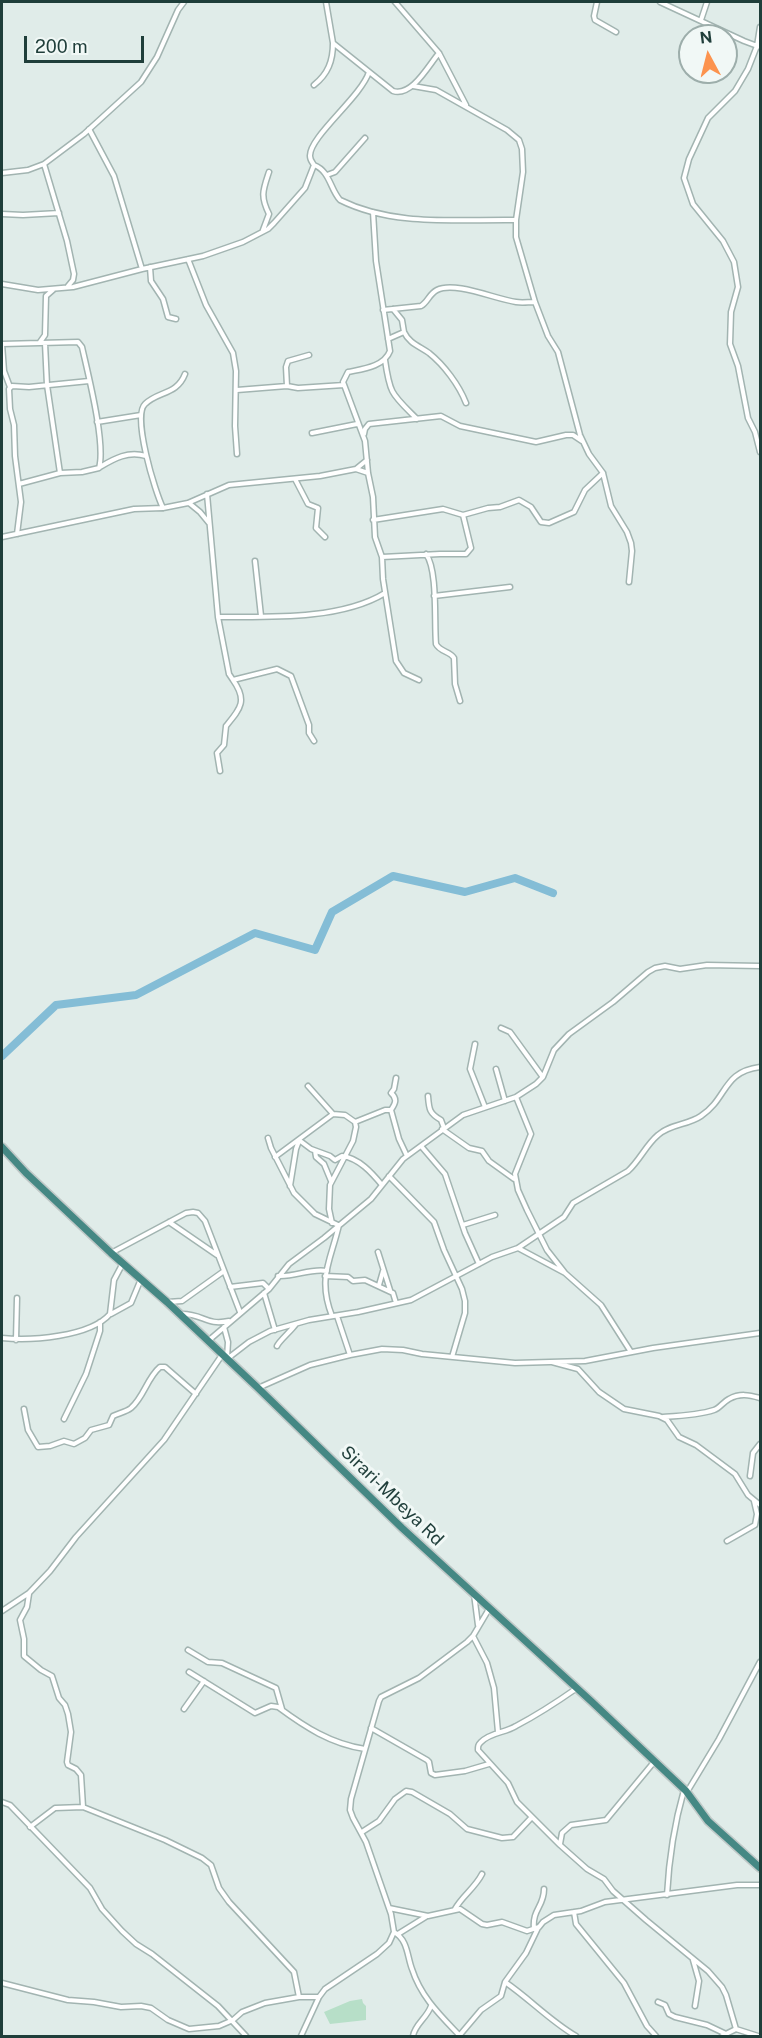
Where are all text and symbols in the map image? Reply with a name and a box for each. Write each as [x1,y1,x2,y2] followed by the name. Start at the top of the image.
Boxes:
[27,24,147,62] scale bar
[678,24,738,84] north arrow
[699,27,713,48] text: N
[35,36,88,57] text: 200 m
[336,1441,448,1551] street label: Sirari-Mbeya Rd

